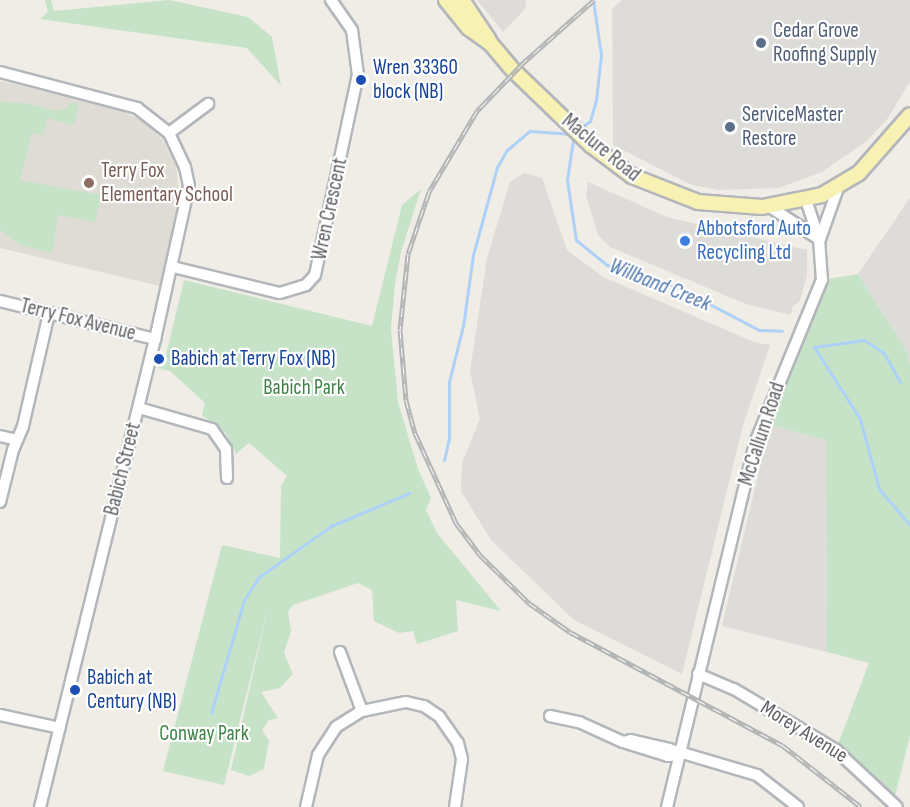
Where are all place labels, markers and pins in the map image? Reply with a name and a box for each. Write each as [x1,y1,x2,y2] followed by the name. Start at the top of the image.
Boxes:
[773,18,877,68] place label: Cedar Grove Roofing Supply
[754,36,768,50] marker: Cedar Grove Roofing Supply
[373,55,458,105] place label: Wren 33360 block (NB)
[354,73,368,87] marker: Wren 33360 block (NB)
[742,102,843,152] place label: ServiceMaster Restore
[723,120,737,134] marker: ServiceMaster Restore
[101,158,233,208] place label: Terry Fox Elementary School
[82,176,96,190] marker: Terry Fox Elementary School
[697,216,811,266] place label: Abbotsford Auto Recycling Ltd
[678,234,692,248] marker: Abbotsford Auto Recycling Ltd
[171,346,335,372] place label: Babich at Terry Fox (NB)
[152,352,166,366] marker: Babich at Terry Fox (NB)
[87,665,177,715] place label: Babich at Century (NB)
[68,683,82,697] marker: Babich at Century (NB)

